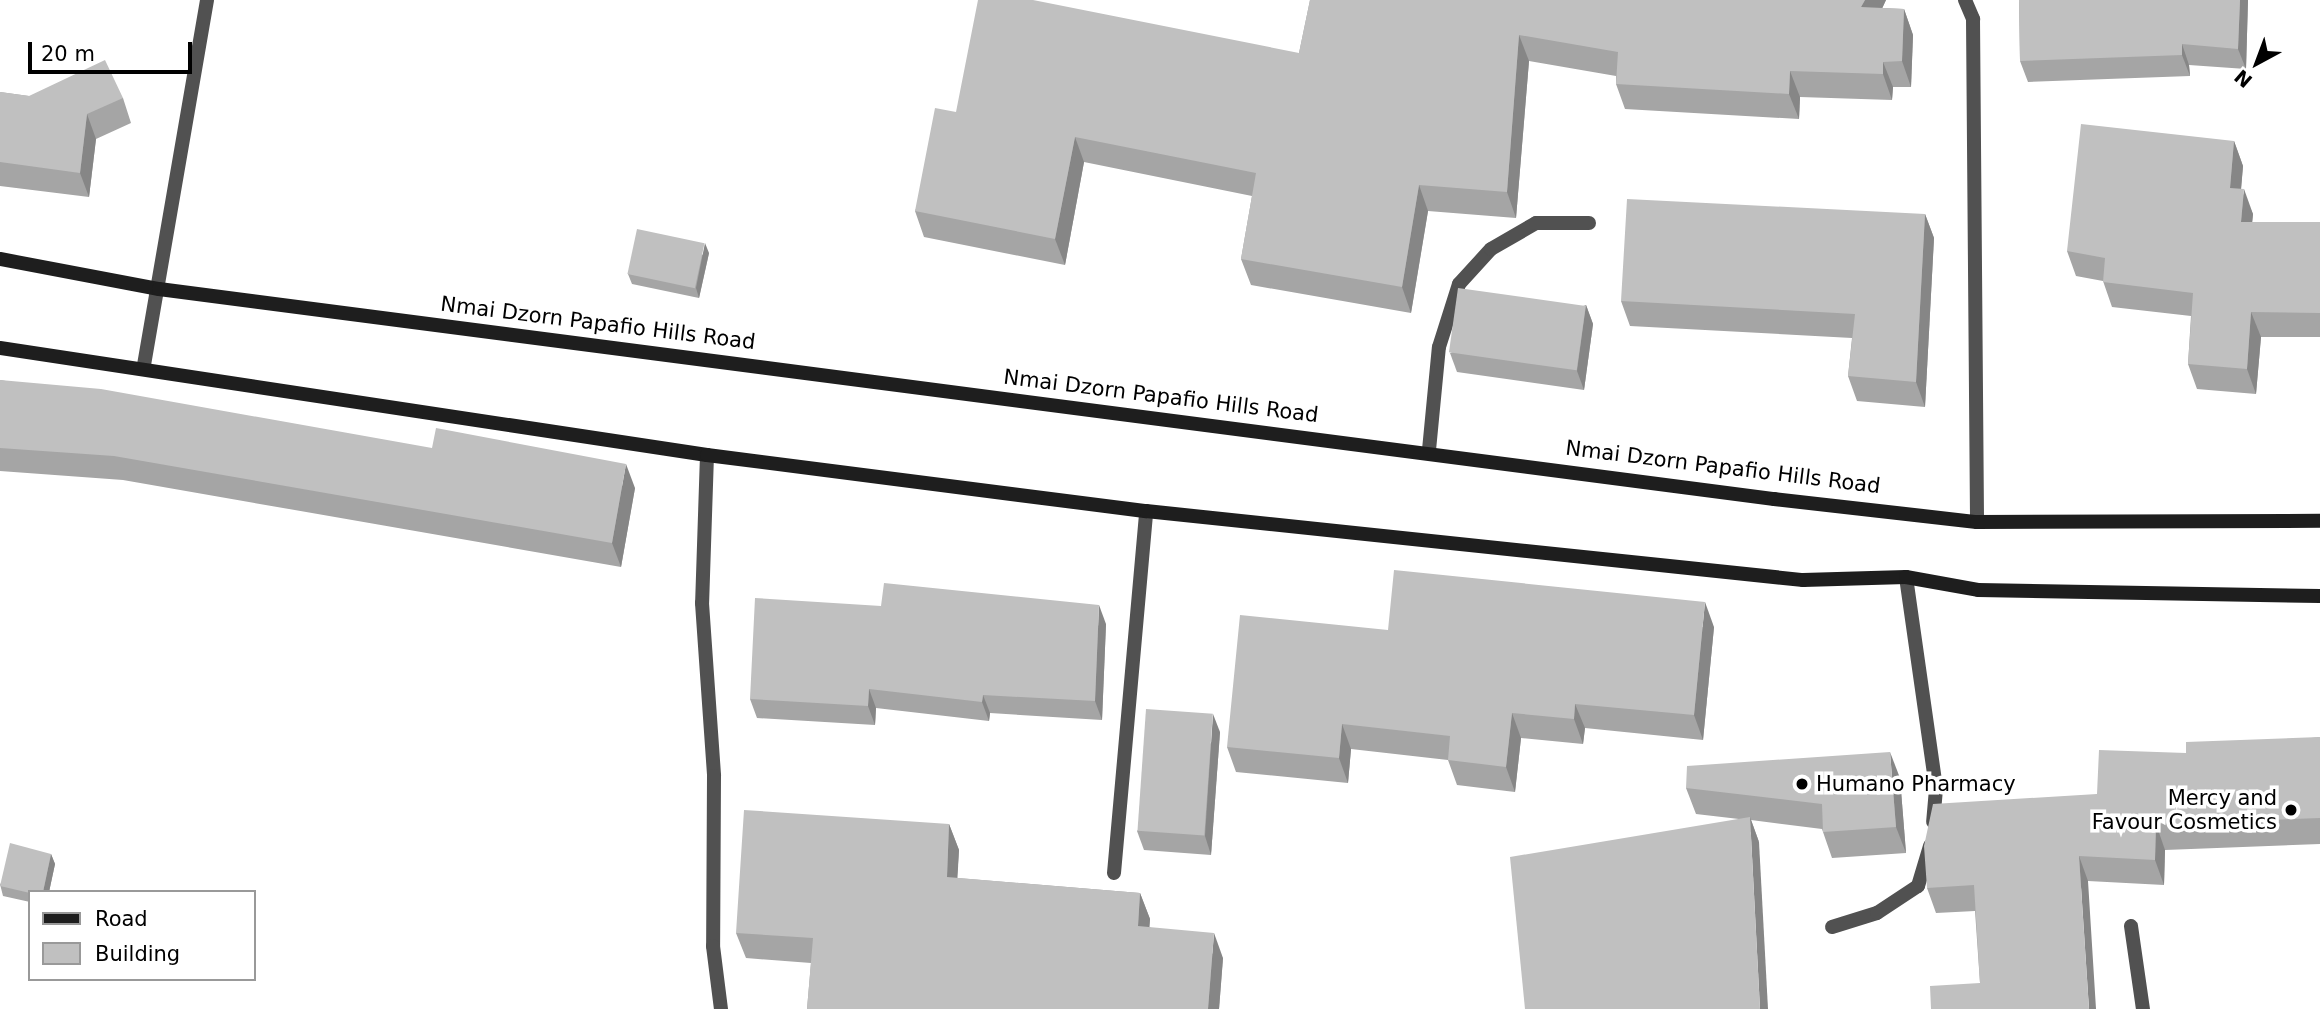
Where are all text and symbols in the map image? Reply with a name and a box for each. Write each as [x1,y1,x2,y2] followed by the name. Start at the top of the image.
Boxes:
[32,28,196,72] scale bar
[2222,28,2292,98] north arrow
[41,42,95,66] text: 20 m
[2230,65,2256,92] text: N
[439,291,757,355] street label: Nmai Dzorn Papafio Hills Road
[1002,364,1320,428] street label: Nmai Dzorn Papafio Hills Road
[1564,435,1882,499] street label: Nmai Dzorn Papafio Hills Road
[1816,771,2016,797] place label: Humano Pharmacy
[1794,776,1810,792] marker: Humano Pharmacy
[2092,785,2277,835] place label: Mercy and Favour Cosmetics
[2283,802,2299,818] marker: Mercy and Favour Cosmetics
[28,890,256,981] legend
[95,907,148,931] text: Road
[95,942,180,966] text: Building

